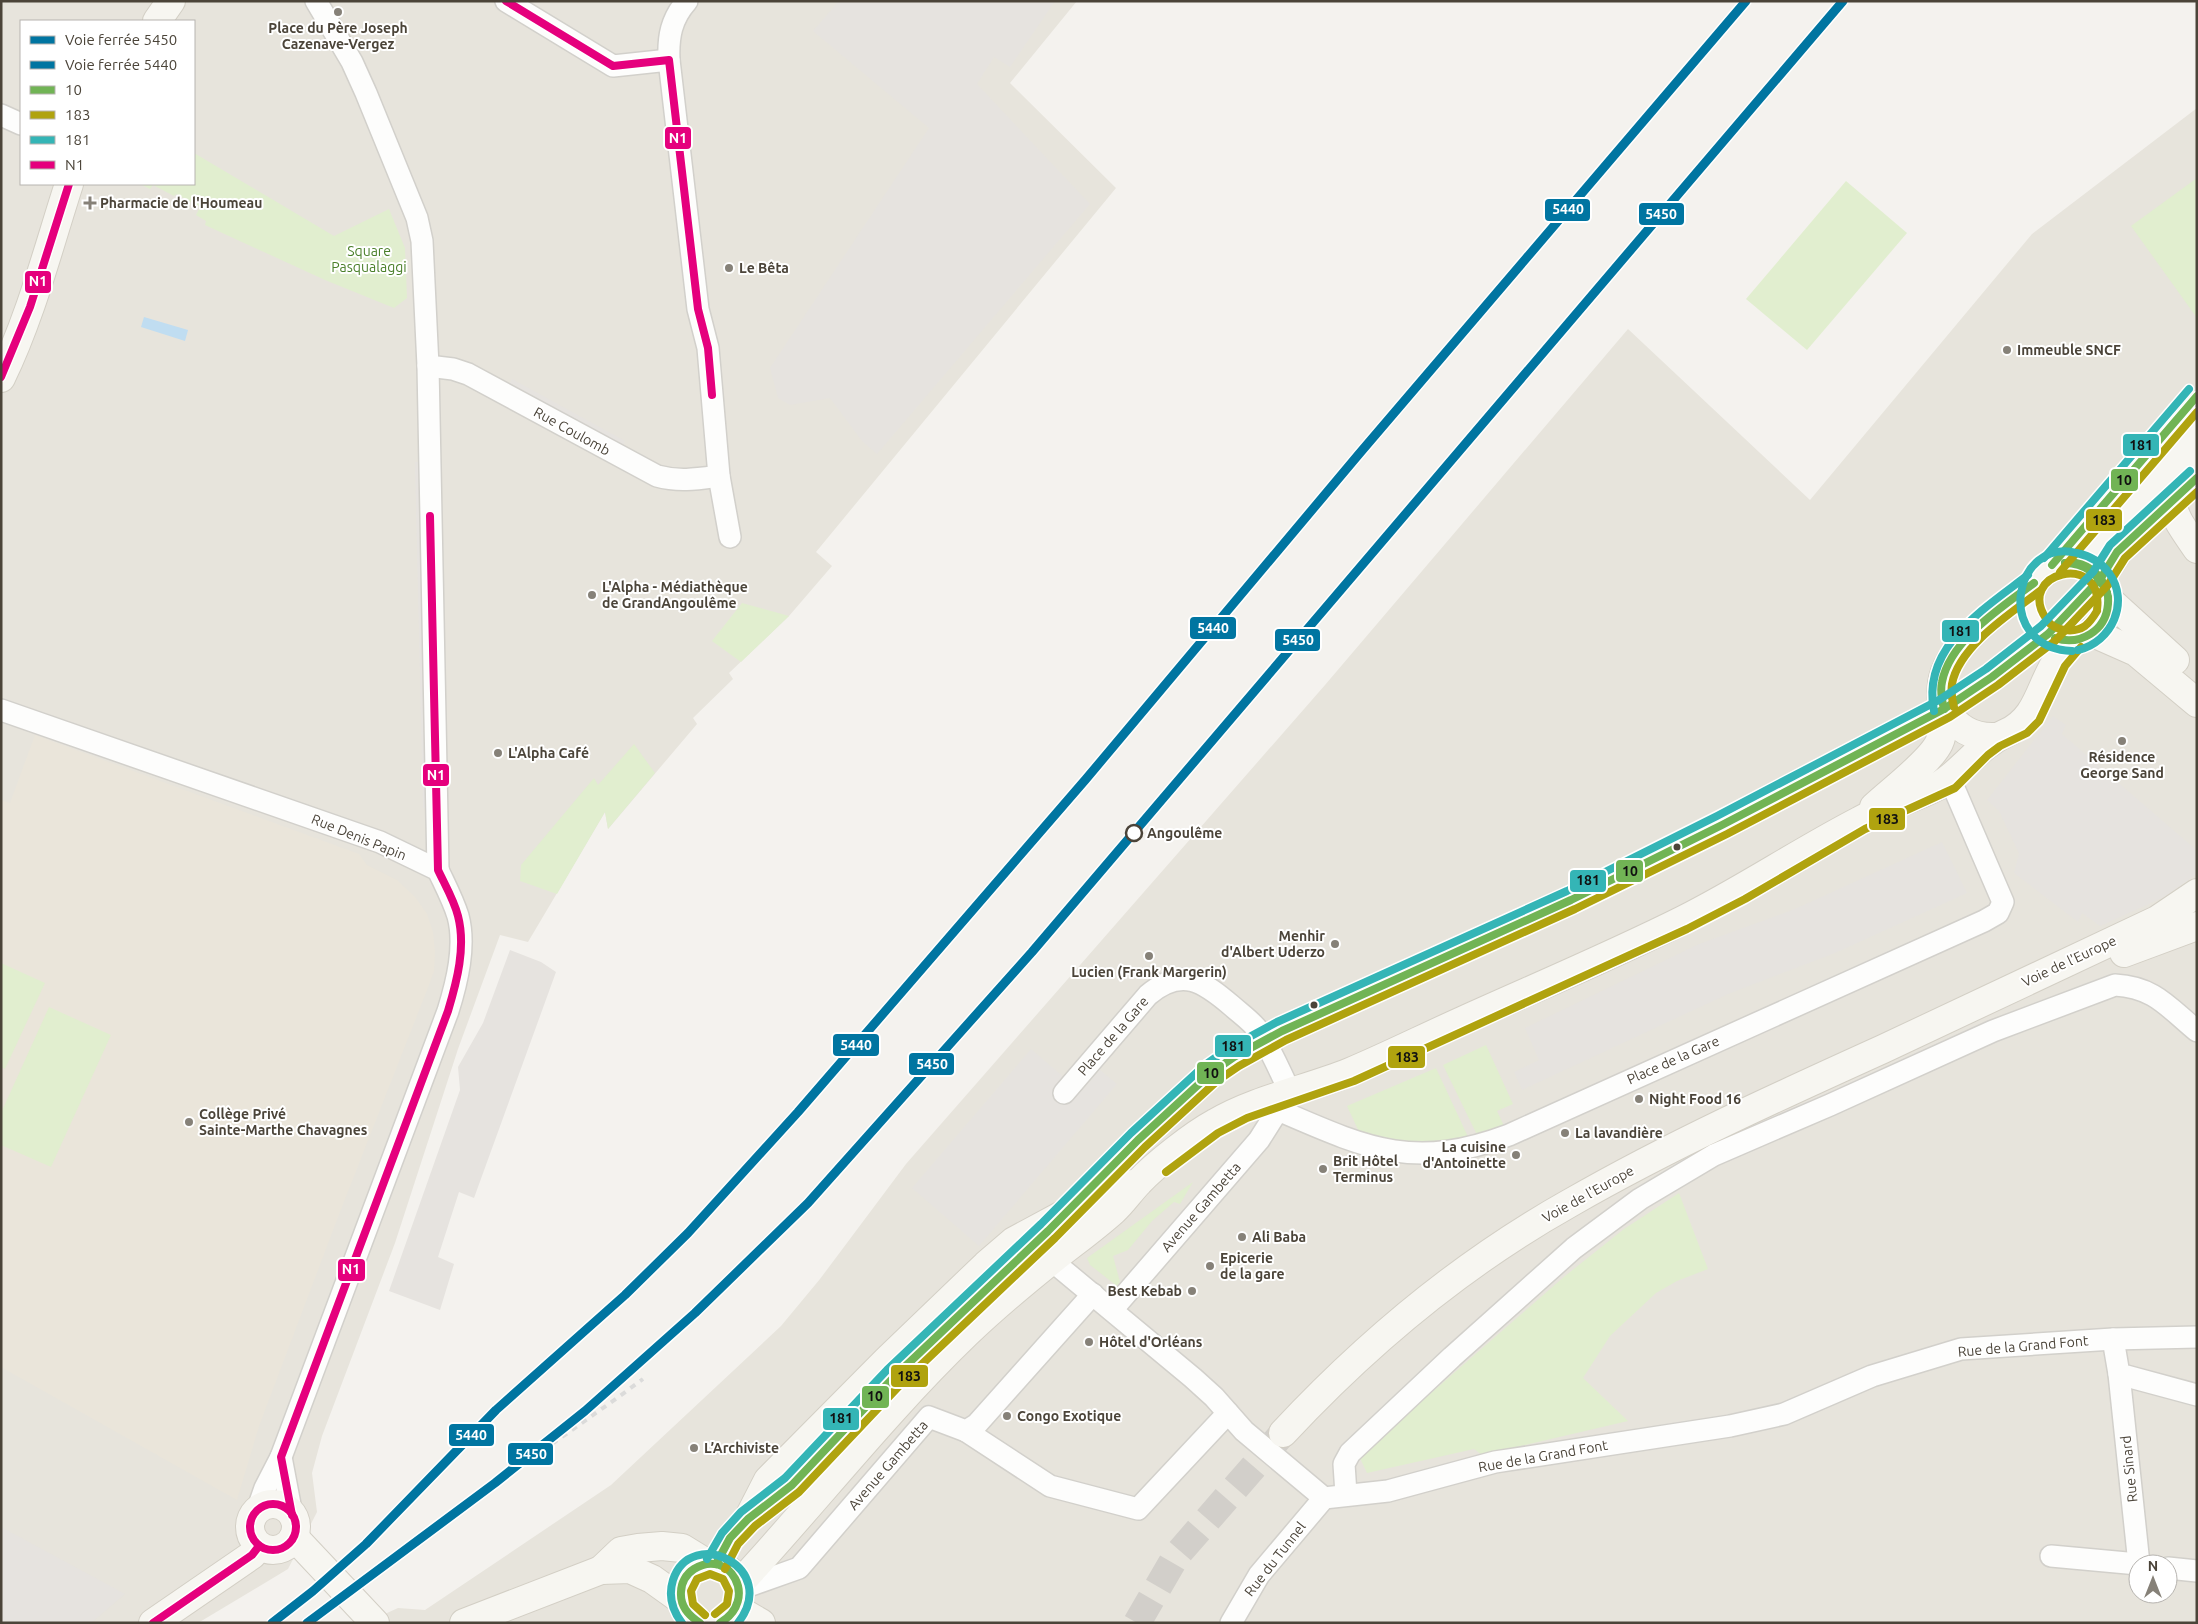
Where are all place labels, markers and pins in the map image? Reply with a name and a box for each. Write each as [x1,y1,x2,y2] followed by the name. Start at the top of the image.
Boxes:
[332,6,344,18] marker: Place du Père Joseph Cazenave-Vergez
[268,20,408,52] place label: Place du Père Joseph Cazenave-Vergez
[100,195,262,211] place label: Pharmacie de l'Houmeau
[84,197,96,209] marker: Pharmacie de l'Houmeau
[739,260,789,276] place label: Le Bêta
[723,262,735,274] marker: Le Bêta
[2017,342,2121,358] place label: Immeuble SNCF
[2001,344,2013,356] marker: Immeuble SNCF
[602,579,748,611] place label: L'Alpha - Médiathèque de GrandAngoulême
[586,589,598,601] marker: L'Alpha - Médiathèque de GrandAngoulême
[2116,735,2128,747] marker: Résidence George Sand
[508,745,589,761] place label: L'Alpha Café
[492,747,504,759] marker: L'Alpha Café
[2080,749,2164,781] place label: Résidence George Sand
[1125,824,1143,842] marker: Angoulême
[1147,825,1222,841] place label: Angoulême
[1672,842,1682,852] unlabelled marker
[1221,928,1325,960] place label: Menhir d'Albert Uderzo
[1329,938,1341,950] marker: Menhir d'Albert Uderzo
[1143,950,1155,962] marker: Lucien (Frank Margerin)
[1071,964,1227,980] place label: Lucien (Frank Margerin)
[1309,1000,1319,1010] unlabelled marker
[1649,1091,1741,1107] place label: Night Food 16
[1633,1093,1645,1105] marker: Night Food 16
[199,1106,368,1138] place label: Collège Privé Sainte-Marthe Chavagnes
[183,1116,195,1128] marker: Collège Privé Sainte-Marthe Chavagnes
[1575,1125,1663,1141] place label: La lavandière
[1559,1127,1571,1139] marker: La lavandière
[1423,1139,1506,1171] place label: La cuisine d'Antoinette
[1510,1149,1522,1161] marker: La cuisine d'Antoinette
[1333,1153,1398,1185] place label: Brit Hôtel Terminus
[1317,1163,1329,1175] marker: Brit Hôtel Terminus
[1252,1229,1306,1245] place label: Ali Baba
[1236,1231,1248,1243] marker: Ali Baba
[1220,1250,1285,1282] place label: Epicerie de la gare
[1204,1260,1216,1272] marker: Epicerie de la gare
[1107,1283,1182,1299] place label: Best Kebab
[1186,1285,1198,1297] marker: Best Kebab
[1099,1334,1203,1350] place label: Hôtel d'Orléans
[1083,1336,1095,1348] marker: Hôtel d'Orléans
[1017,1408,1121,1424] place label: Congo Exotique
[1001,1410,1013,1422] marker: Congo Exotique
[704,1440,779,1456] place label: L’Archiviste
[688,1442,700,1454] marker: L’Archiviste

